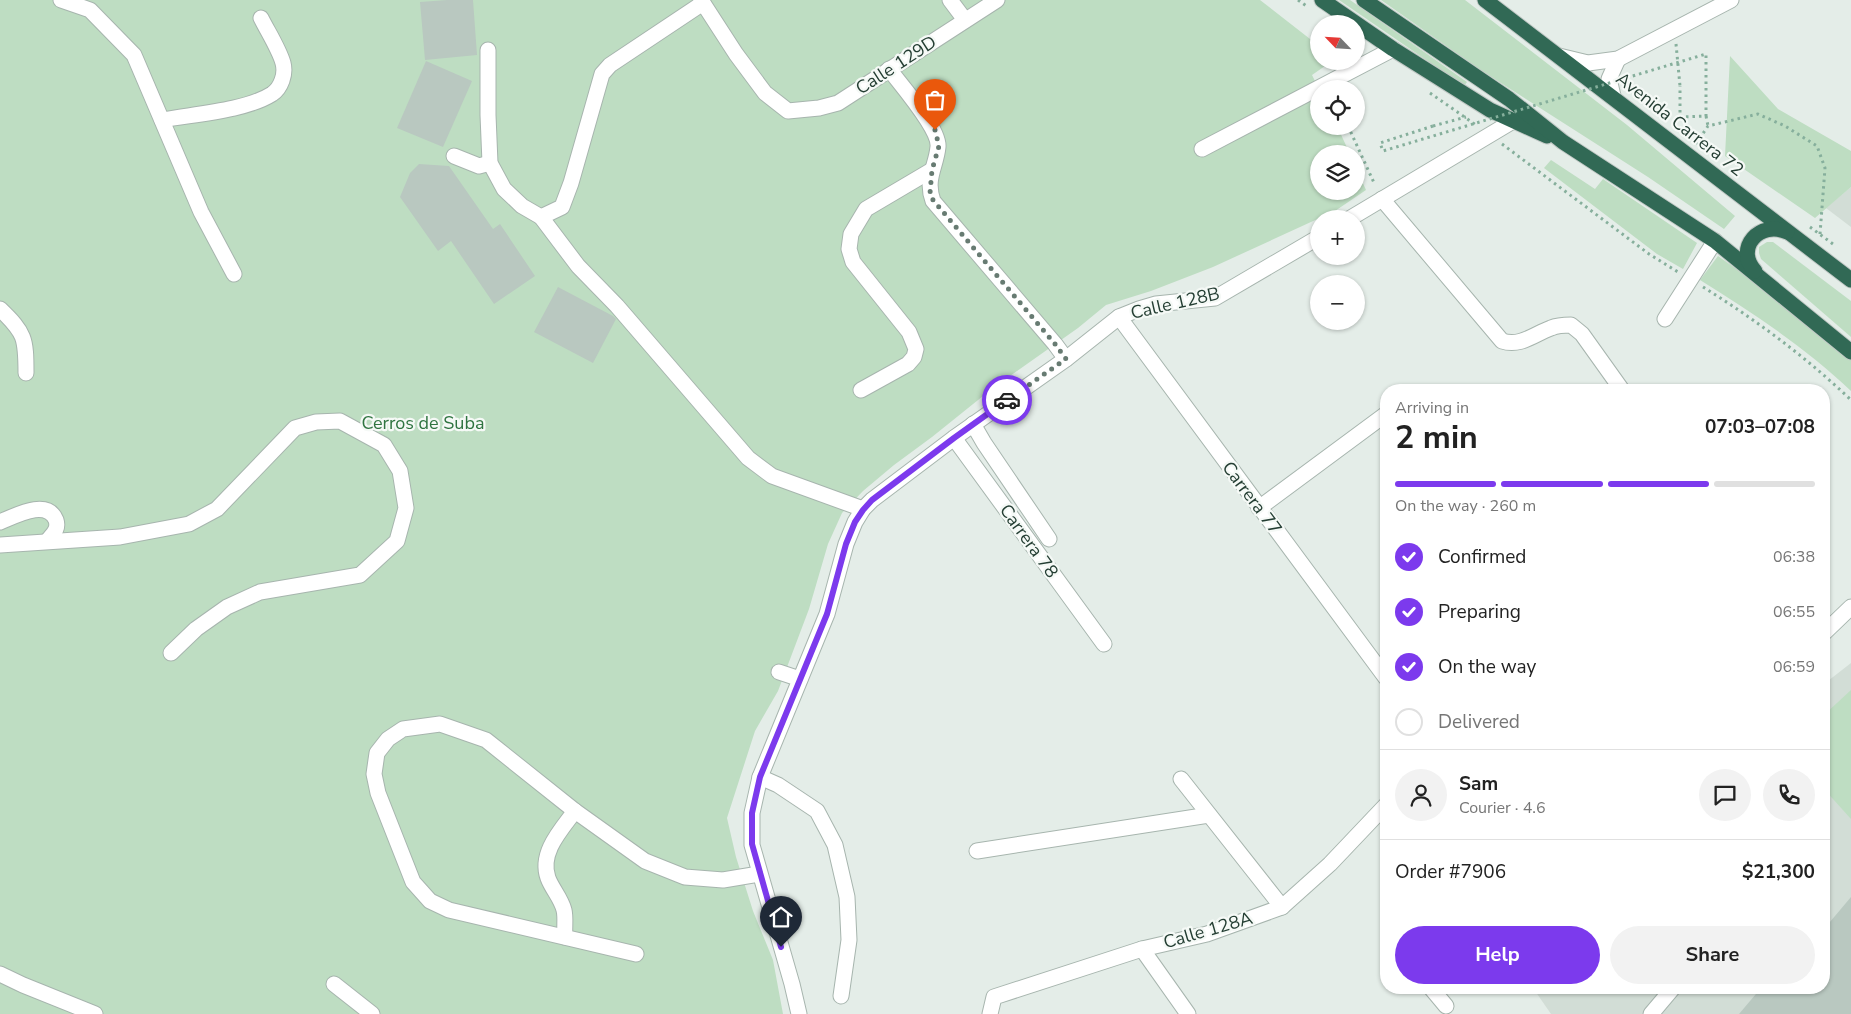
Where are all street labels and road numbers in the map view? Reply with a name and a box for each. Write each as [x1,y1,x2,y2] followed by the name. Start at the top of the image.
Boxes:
[851,30,941,100] street label: Calle 129D
[1611,66,1749,182] street label: Avenida Carrera 72
[1128,281,1222,325] street label: Calle 128B
[1217,457,1287,539] street label: Carrera 77
[994,499,1064,583] street label: Carrera 78
[1161,906,1255,954] street label: Calle 128A

